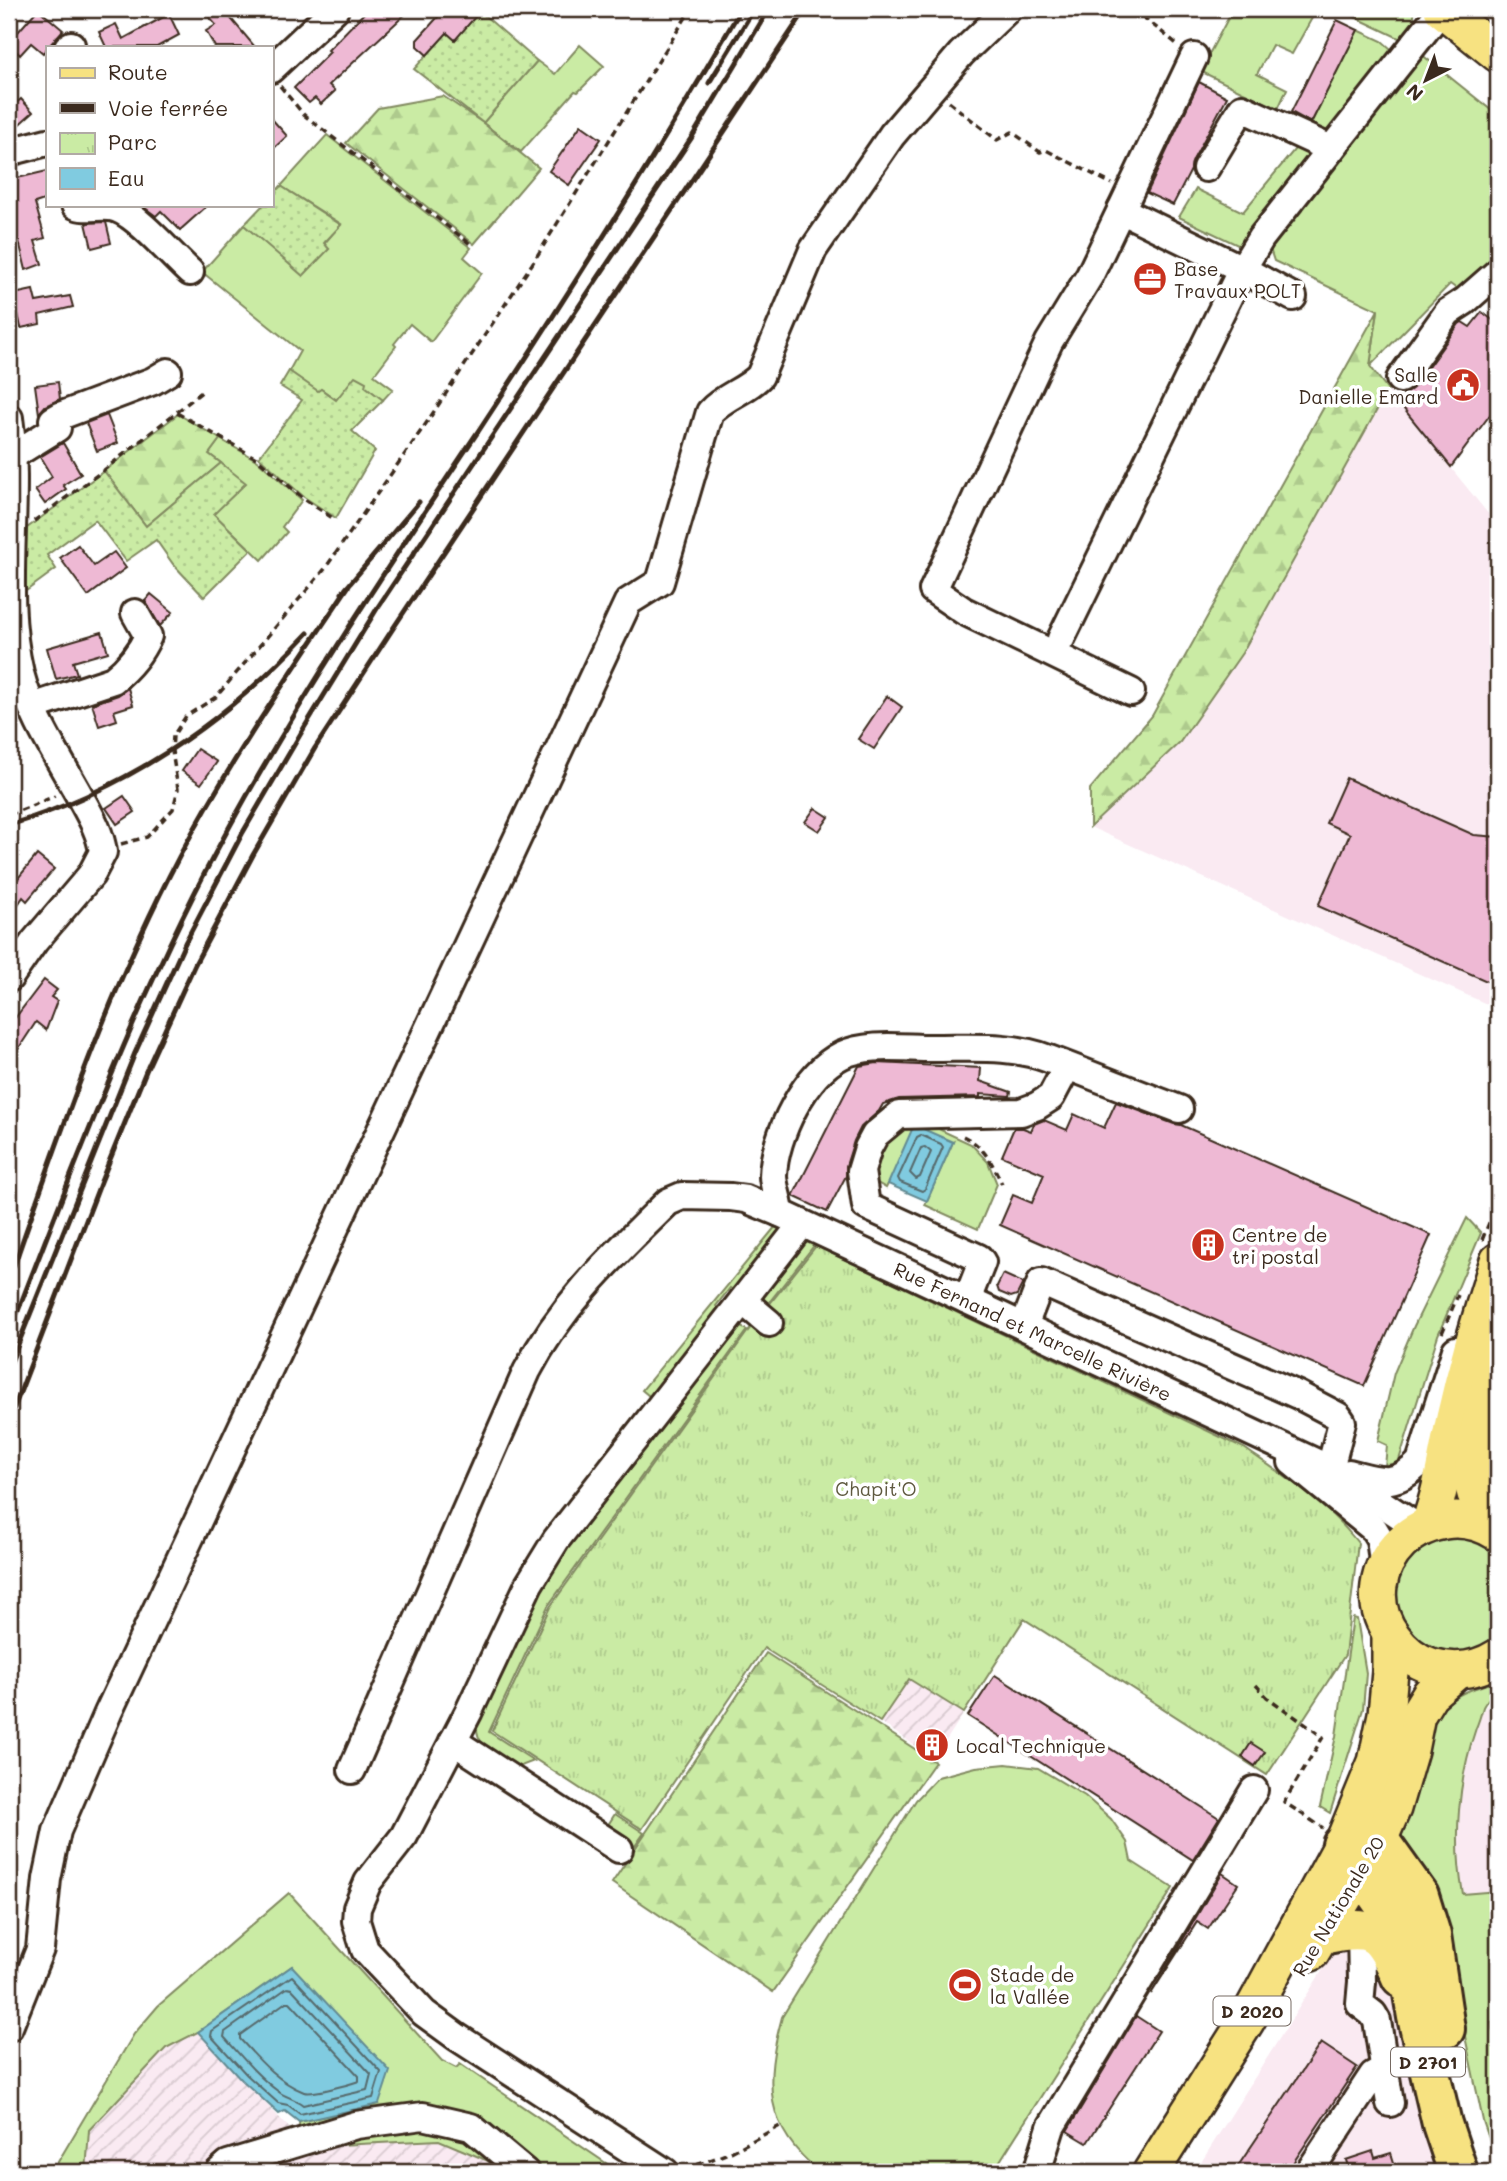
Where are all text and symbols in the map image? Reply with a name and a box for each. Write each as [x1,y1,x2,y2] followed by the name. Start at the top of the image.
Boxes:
[46,46,273,206] legend
[1392,46,1462,116] north arrow
[108,58,168,85] text: Route
[1401,79,1428,107] text: N
[108,94,228,121] text: Voie ferrée
[108,128,157,155] text: Parc
[108,164,145,191] text: Eau
[1174,256,1301,303] place label: Base Travaux POLT
[1131,260,1169,298] office icon: Base Travaux POLT
[1298,362,1438,409] place label: Salle Danielle Emard
[1444,366,1482,404] public building icon: Salle Danielle Emard
[1232,1222,1327,1269] place label: Centre de tri postal
[1189,1226,1227,1264] building icon: Centre de tri postal
[890,1255,1176,1406] street label: Rue Fernand et Marcelle Rivière
[835,1476,917,1501] park label: Chapit'O
[913,1726,951,1764] building icon: Local Technique
[956,1733,1106,1758] place label: Local Technique
[1286,1831,1390,1981] street label: Rue Nationale 20
[990,1962,1075,2009] place label: Stade de la Vallée
[946,1966,984,2004] sports icon: Stade de la Vallée
[1214,1996,1290,2025] road number: D 2020
[1391,2048,1465,2076] road number: D 2701

